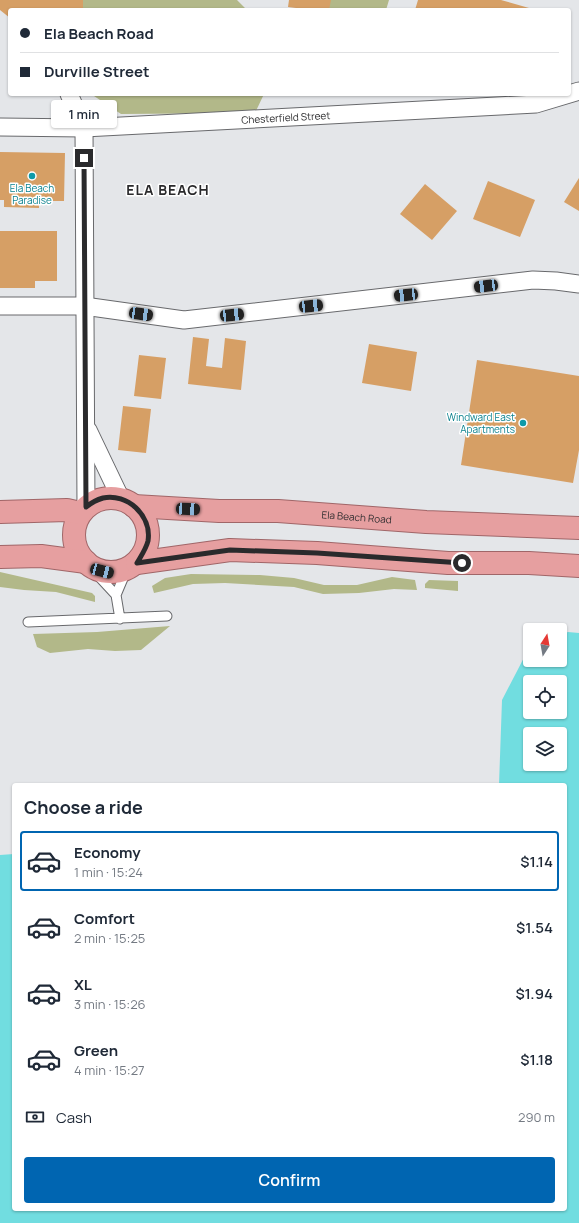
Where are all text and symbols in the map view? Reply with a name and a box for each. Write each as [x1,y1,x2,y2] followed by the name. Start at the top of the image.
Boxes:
[44,23,154,44] text: Ela Beach Road
[44,61,150,82] text: Durville Street
[51,100,117,128] callout: 1 min
[69,105,100,123] text: 1 min
[241,108,331,127] street label: Chesterfield Street
[75,149,93,167] route end
[27,171,37,181] marker: Ela Beach Paradise
[126,180,210,199] district label: ELA BEACH
[10,181,54,207] place label: Ela Beach Paradise
[473,279,499,293] car
[393,288,419,302] car
[298,299,324,313] car
[128,306,154,322] car
[219,308,245,322] car
[447,410,515,436] place label: Windward East Apartments
[518,418,528,428] marker: Windward East Apartments
[176,502,200,516] car
[321,507,392,526] street label: Ela Beach Road
[453,554,471,572] route start
[89,562,115,580] car
[523,623,567,667] north arrow
[523,623,567,771] map controls
[523,675,567,719] button: locate
[523,727,567,771] button: layers
[24,795,143,819] text: Choose a ride
[74,842,141,863] text: Economy
[26,843,62,879] icon: car
[520,851,553,872] text: $1.14
[74,863,143,881] text: 1 min · 15:24
[74,908,135,929] text: Comfort
[26,909,62,945] icon: car
[516,917,553,938] text: $1.54
[74,929,145,947] text: 2 min · 15:25
[74,974,92,995] text: XL
[26,975,62,1011] icon: car
[515,983,553,1004] text: $1.94
[74,995,146,1013] text: 3 min · 15:26
[74,1040,118,1061] text: Green
[26,1041,62,1077] icon: car
[520,1049,553,1070] text: $1.18
[74,1061,145,1079] text: 4 min · 15:27
[24,1106,46,1128] icon: cash
[56,1107,92,1128] text: Cash
[518,1108,555,1126] text: 290 m
[24,1157,555,1203] button: Confirm

